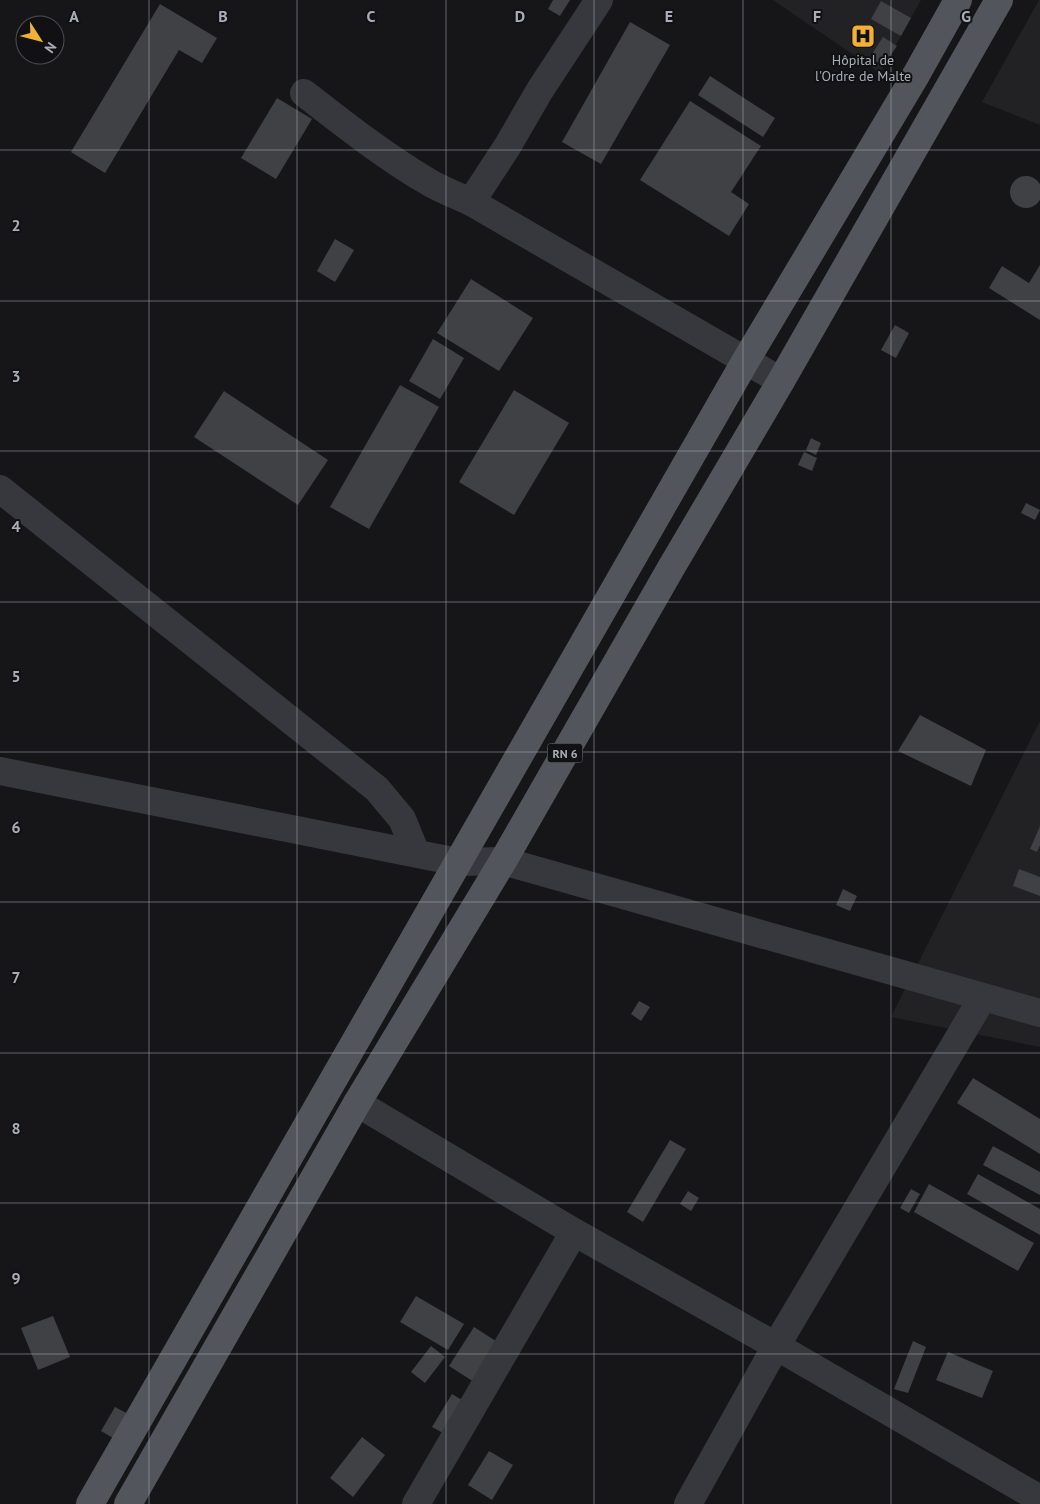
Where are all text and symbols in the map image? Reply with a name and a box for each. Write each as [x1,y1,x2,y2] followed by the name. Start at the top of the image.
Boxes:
[69,6,79,26] text: A
[218,6,228,26] text: B
[367,6,376,26] text: C
[515,6,525,26] text: D
[665,6,673,26] text: E
[813,6,821,26] text: F
[961,6,971,26] text: G
[15,15,65,65] north arrow
[850,23,876,49] hospital icon: Hôpital de l'Ordre de Malte
[41,39,61,57] text: N
[815,51,911,85] place label: Hôpital de l'Ordre de Malte
[11,215,21,235] text: 2
[11,366,21,386] text: 3
[11,516,21,536] text: 4
[11,666,21,686] text: 5
[548,744,582,762] road number: RN 6
[11,817,21,837] text: 6
[11,967,21,987] text: 7
[11,1118,21,1138] text: 8
[11,1268,21,1288] text: 9

